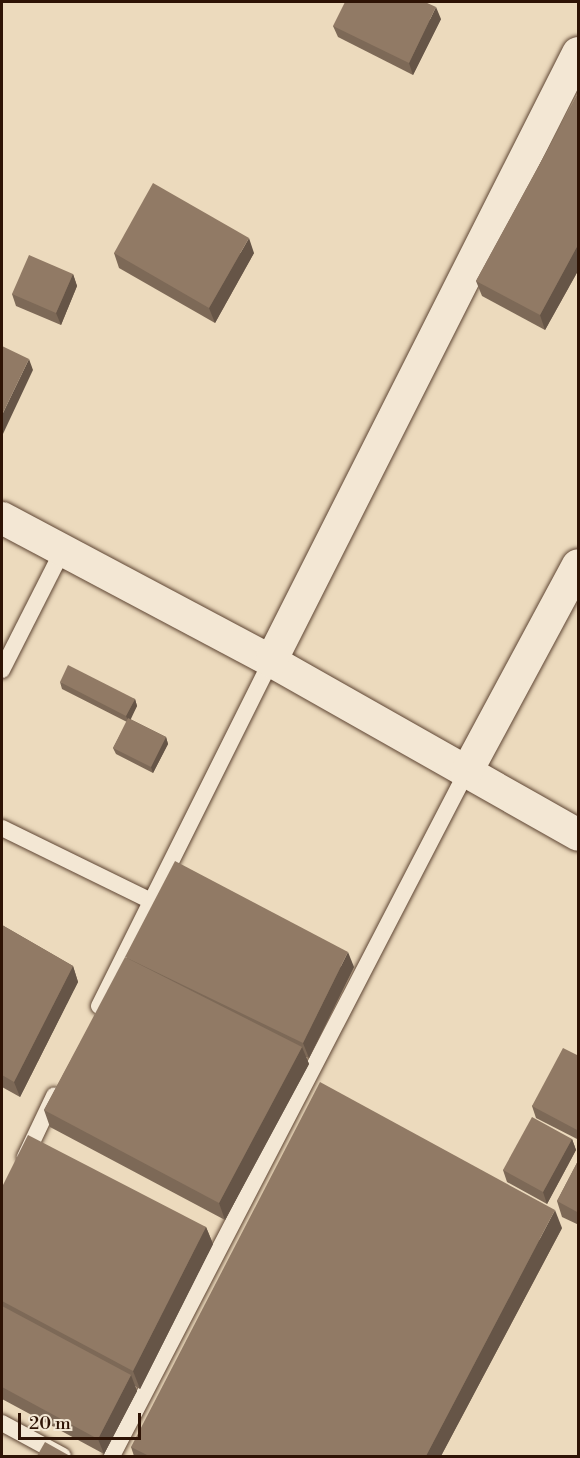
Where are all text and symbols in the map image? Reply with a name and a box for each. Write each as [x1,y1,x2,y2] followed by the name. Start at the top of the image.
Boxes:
[21,1401,144,1439] scale bar
[29,1412,71,1435] text: 20 m

